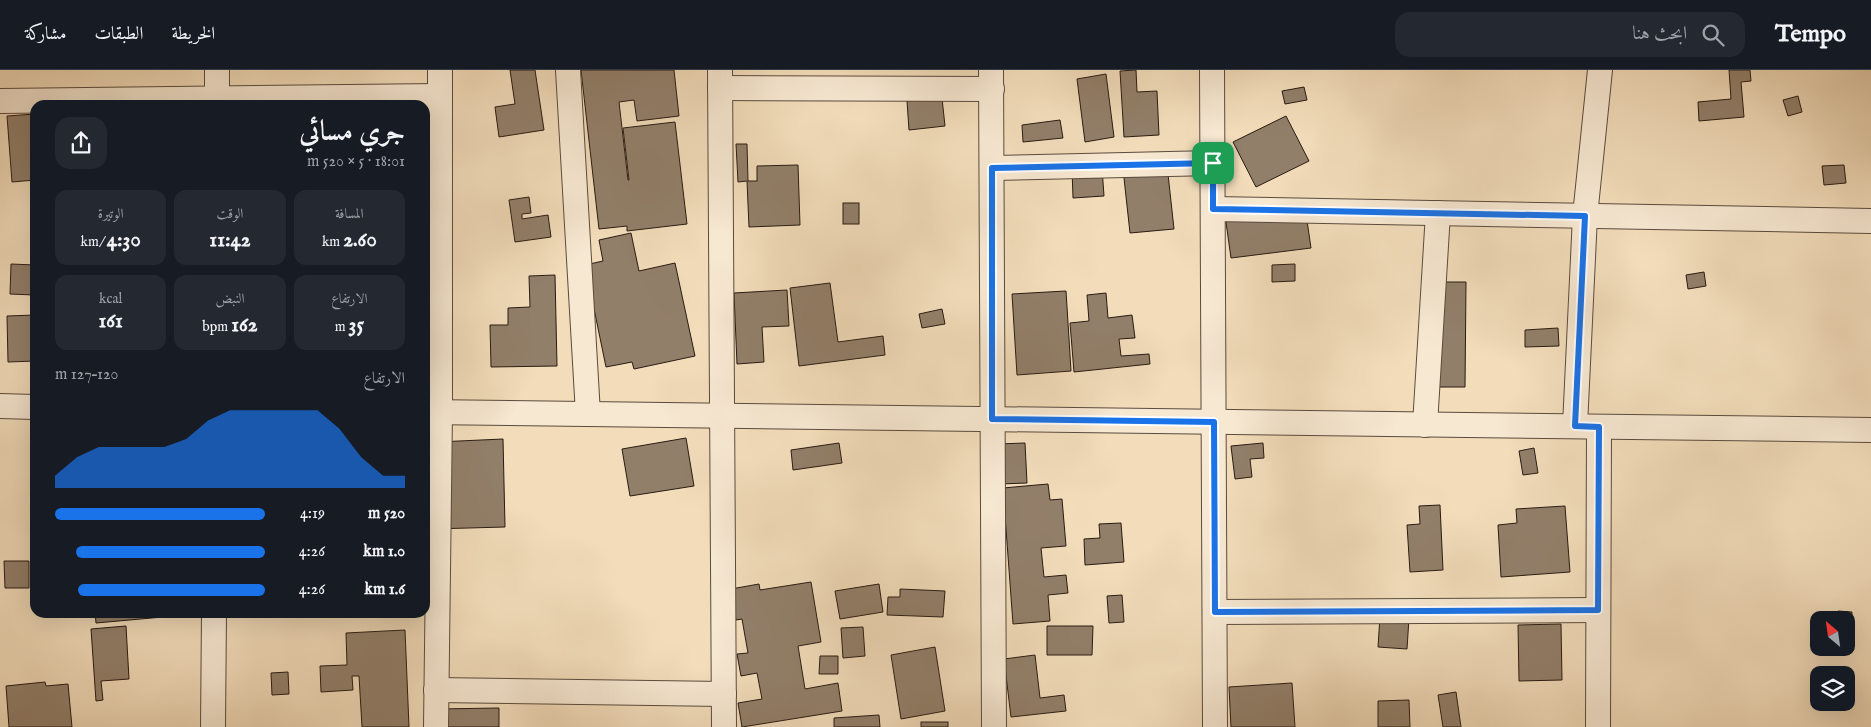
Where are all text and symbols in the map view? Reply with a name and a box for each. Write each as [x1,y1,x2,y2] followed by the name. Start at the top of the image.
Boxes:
[1395,12,1745,57] search box
[1775,19,1846,50] text: Tempo
[1699,21,1727,49] icon: search
[1632,22,1687,46] text: ابحث هنا
[25,23,66,46] text: مشاركة
[94,23,143,46] text: الطبقات
[171,23,215,46] text: الخريطة
[299,115,405,150] text: جري مسائي
[55,117,107,169] button: share
[1192,142,1234,184] pin
[1199,149,1227,177] icon: arrive
[307,152,405,172] text: 18:01 · 5 × 520 m
[98,205,124,223] text: الوتيرة
[217,205,243,223] text: الوقت
[335,205,364,223] text: المسافة
[107,227,141,254] text: 4:30
[209,227,251,254] text: 11:42
[343,227,377,254] text: 2.60
[81,233,107,251] text: /km
[322,233,343,251] text: km
[99,290,122,308] text: kcal
[216,290,244,308] text: النبض
[331,290,368,308] text: الارتفاع
[98,308,123,335] text: 161
[231,312,258,339] text: 162
[349,312,364,339] text: 35
[202,318,231,336] text: bpm
[335,318,349,336] text: m
[55,365,118,385] text: 120–127 m
[363,369,405,389] text: الارتفاع
[300,504,325,524] text: 4:19
[368,504,405,524] text: 520 m
[299,542,325,562] text: 4:26
[363,542,405,562] text: 1.0 km
[299,580,325,600] text: 4:26
[364,580,405,600] text: 1.6 km
[1810,611,1855,656] north arrow
[1810,611,1855,711] map controls
[1810,666,1855,711] button: layers

